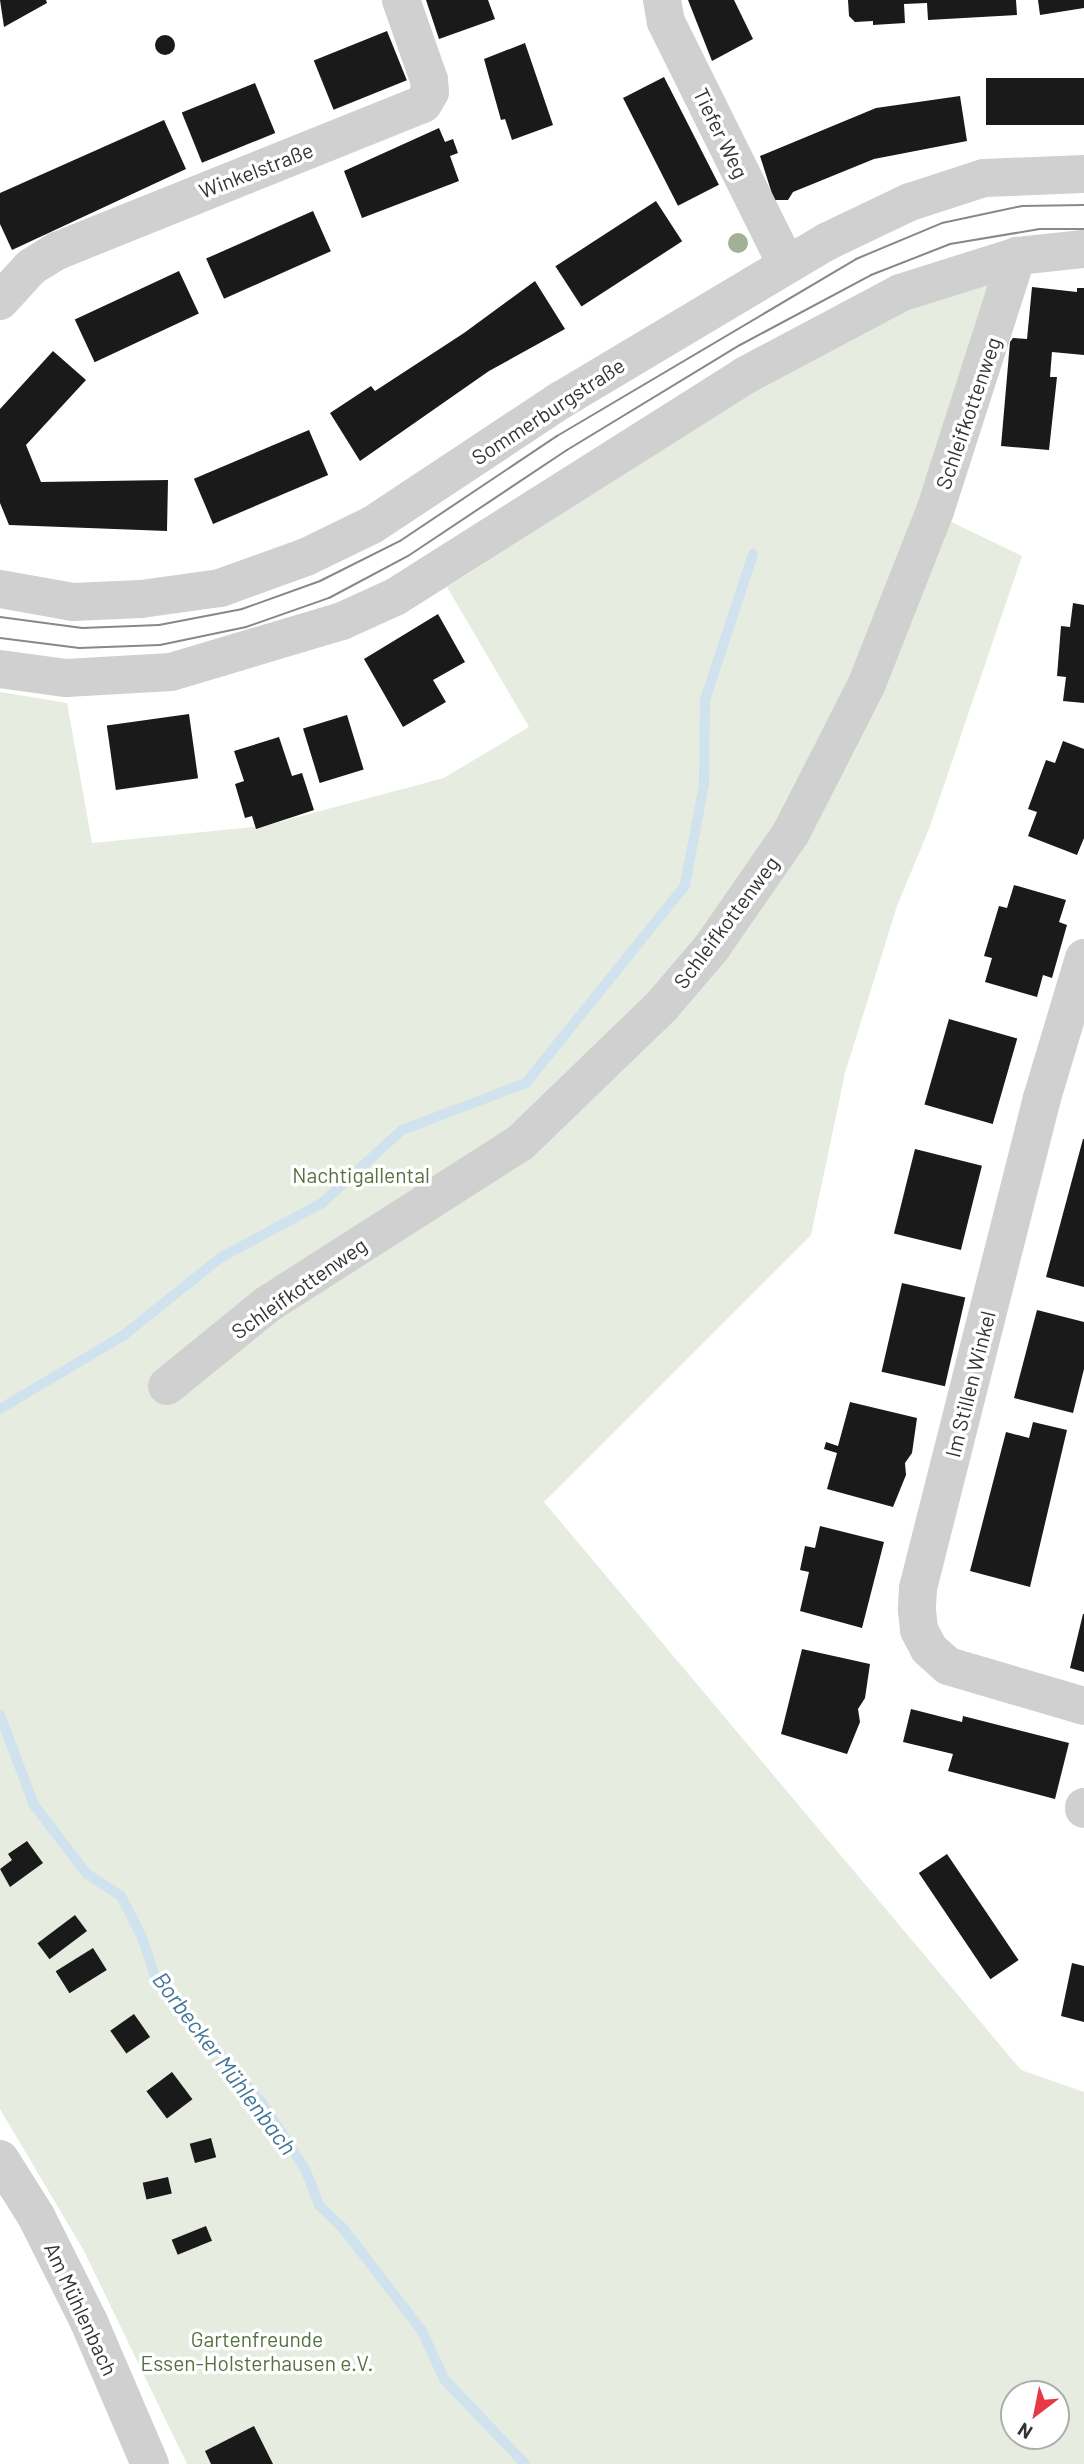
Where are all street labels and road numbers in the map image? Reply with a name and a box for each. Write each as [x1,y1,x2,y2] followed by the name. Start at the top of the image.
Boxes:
[688,84,754,182] street label: Tiefer Weg
[195,137,317,203] street label: Winkelstraße
[930,334,1006,492] street label: Schleifkottenweg
[467,352,629,470] street label: Sommerburgstraße
[668,851,784,993] street label: Schleifkottenweg
[227,1232,371,1344] street label: Schleifkottenweg
[940,1308,1000,1460] street label: Im Stillen Winkel
[39,2239,123,2379] street label: Am Mühlenbach

